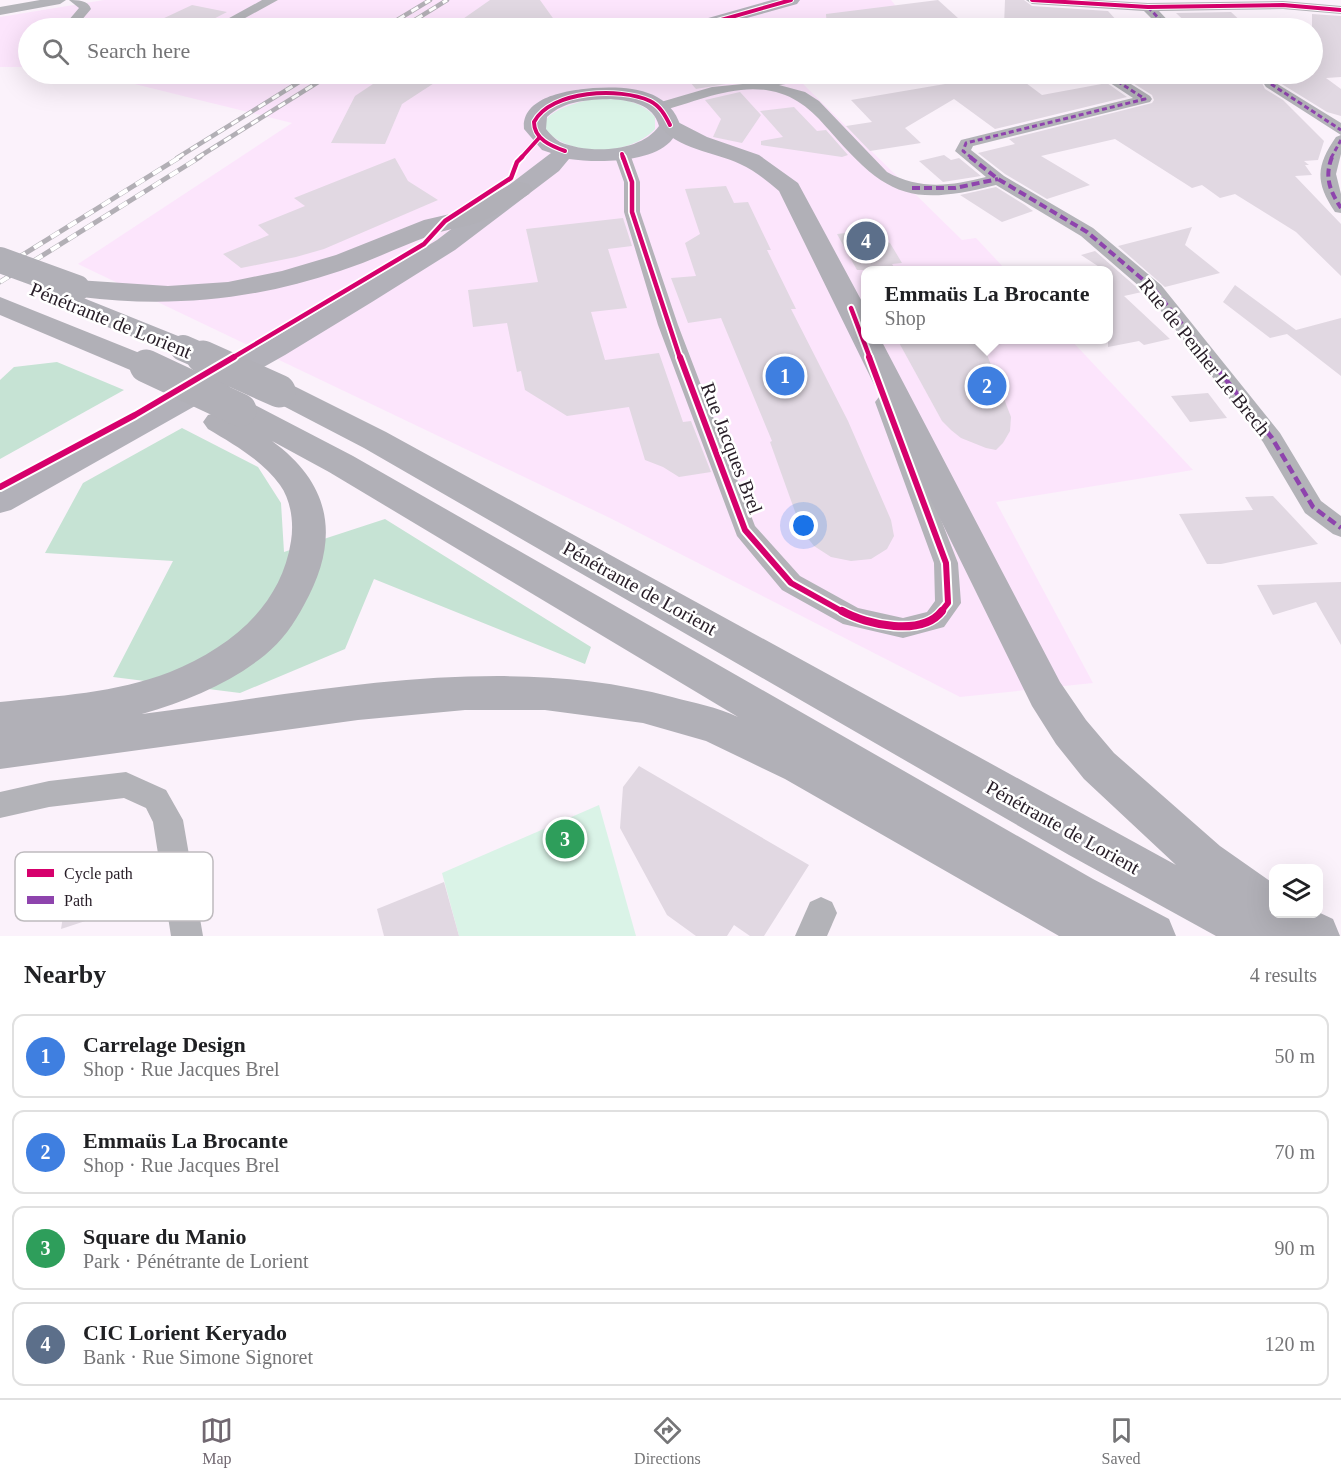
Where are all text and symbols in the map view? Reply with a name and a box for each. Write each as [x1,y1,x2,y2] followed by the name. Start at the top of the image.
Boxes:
[18,18,1323,84] search box
[39,35,72,68] icon: search
[87,38,190,63] text: Search here
[846,218,886,264] pin: 4
[861,266,1113,344] popup
[1135,274,1275,440] street label: Rue de Penher Le Brech
[27,278,195,363] street label: Pénétrante de Lorient
[885,281,1089,306] text: Emmaüs La Brocante
[885,307,926,329] text: Shop
[766,354,804,398] pin: 1
[968,364,1006,408] pin: 2
[696,379,767,518] street label: Rue Jacques Brel
[789,511,818,540] your location
[559,537,721,640] street label: Pénétrante de Lorient
[982,776,1144,879] street label: Pénétrante de Lorient
[546,816,584,862] pin: 3
[15,852,213,921] legend
[1269,864,1323,918] map controls
[1269,864,1323,918] button: layers
[64,865,133,883] text: Cycle path
[64,892,92,909] text: Path
[24,960,106,989] text: Nearby
[1250,964,1317,986] text: 4 results
[83,1032,246,1057] text: Carrelage Design
[41,1045,51,1067] text: 1
[1274,1045,1315,1067] text: 50 m
[83,1058,280,1080] text: Shop · Rue Jacques Brel
[83,1128,288,1153] text: Emmaüs La Brocante
[41,1141,51,1163] text: 2
[1274,1141,1315,1163] text: 70 m
[83,1154,280,1176] text: Shop · Rue Jacques Brel
[83,1224,246,1249] text: Square du Manio
[41,1237,51,1259] text: 3
[1274,1237,1315,1259] text: 90 m
[83,1250,308,1272] text: Park · Pénétrante de Lorient
[83,1320,287,1345] text: CIC Lorient Keryado
[41,1333,51,1355] text: 4
[1264,1333,1315,1355] text: 120 m
[83,1346,313,1368] text: Bank · Rue Simone Signoret
[200,1414,233,1468] tab: Map
[634,1414,701,1468] tab: Directions
[1101,1414,1141,1468] tab: Saved

